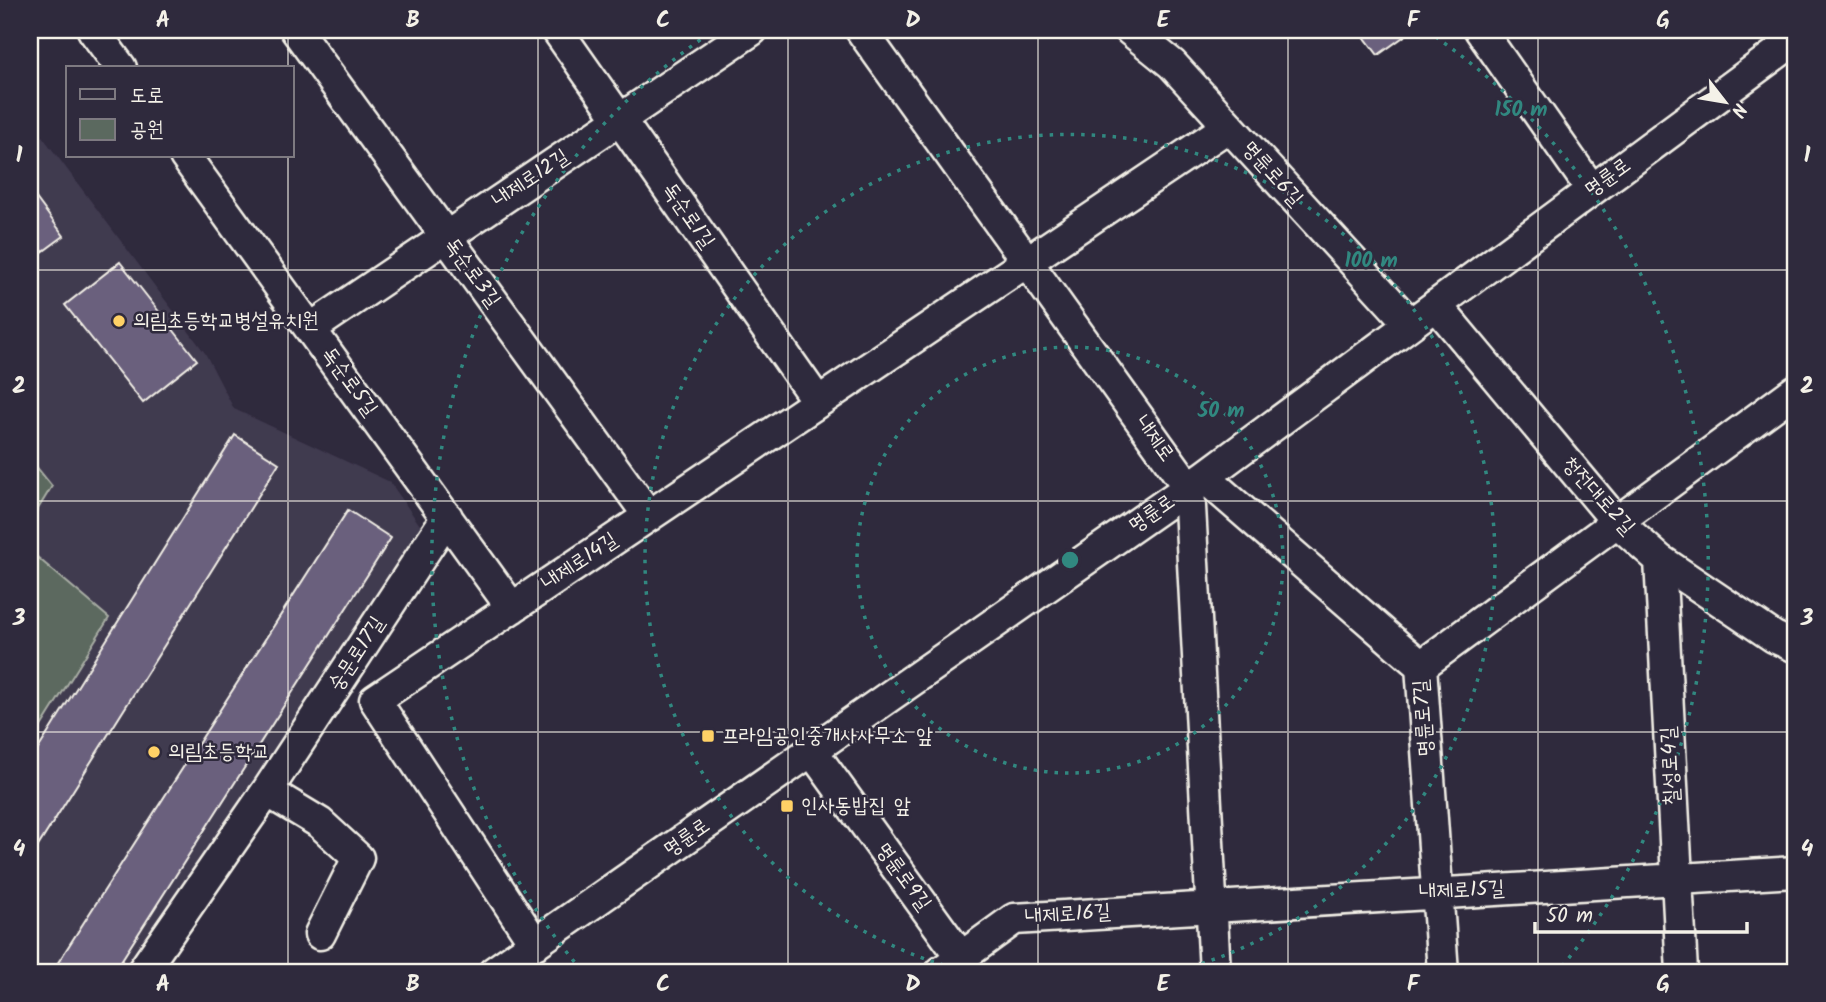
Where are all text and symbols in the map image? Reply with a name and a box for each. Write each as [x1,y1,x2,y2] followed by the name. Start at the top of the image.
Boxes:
[156,3,170,39] text: A
[406,3,420,39] text: B
[656,3,670,39] text: C
[905,3,921,39] text: D
[1157,3,1171,39] text: E
[1407,3,1421,39] text: F
[1656,3,1670,39] text: G
[66,66,294,158] legend
[1689,66,1759,136] north arrow
[130,80,164,113] text: 도로
[1494,94,1548,127] text: 150 m
[1722,97,1754,123] text: N
[130,114,164,147] text: 공원
[1233,134,1311,215] street label: 명륜로6길
[16,138,23,174] text: 1
[1804,138,1811,174] text: 1
[486,141,576,217] street label: 내제로12길
[1578,150,1638,206] street label: 명륜로
[653,176,723,256] street label: 독순로1길
[435,231,509,315] street label: 독순로3길
[1344,245,1398,278] text: 100 m
[133,305,319,338] place label: 의림초등학교병설유치원
[111,313,127,329] marker: 의림초등학교병설유치원
[312,340,386,424] street label: 독순로5길
[12,369,26,405] text: 2
[1800,369,1814,405] text: 2
[1197,395,1244,428] text: 50 m
[1126,409,1182,469] street label: 내제로
[1553,449,1643,543] street label: 청전대로2길
[1122,486,1182,542] street label: 명륜로
[535,524,625,600] street label: 내제로14길
[1058,548,1082,572] centre of rings
[12,601,26,637] text: 3
[1800,601,1814,637] text: 3
[320,610,394,698] street label: 숭문로17길
[1405,678,1443,758] street label: 명륜로7길
[722,720,933,753] place label: 프라임공인중개사사무소 앞
[1652,726,1690,806] street label: 칠성로4길
[700,728,716,744] marker: 프라임공인중개사사무소 앞
[168,736,269,769] place label: 의림초등학교
[146,744,162,760] marker: 의림초등학교
[801,790,911,823] place label: 인사동밥집 앞
[779,798,795,814] marker: 인사동밥집 앞
[657,810,717,866] street label: 명륜로
[13,832,26,868] text: 4
[1801,832,1814,868] text: 4
[867,836,939,918] street label: 명륜로9길
[1418,872,1506,910] street label: 내제로15길
[1535,890,1747,934] scale bar
[1024,896,1112,934] street label: 내제로16길
[1546,900,1593,933] text: 50 m
[156,967,170,1002] text: A
[406,967,420,1002] text: B
[656,967,670,1002] text: C
[905,967,921,1002] text: D
[1157,967,1171,1002] text: E
[1407,967,1421,1002] text: F
[1656,967,1670,1002] text: G

